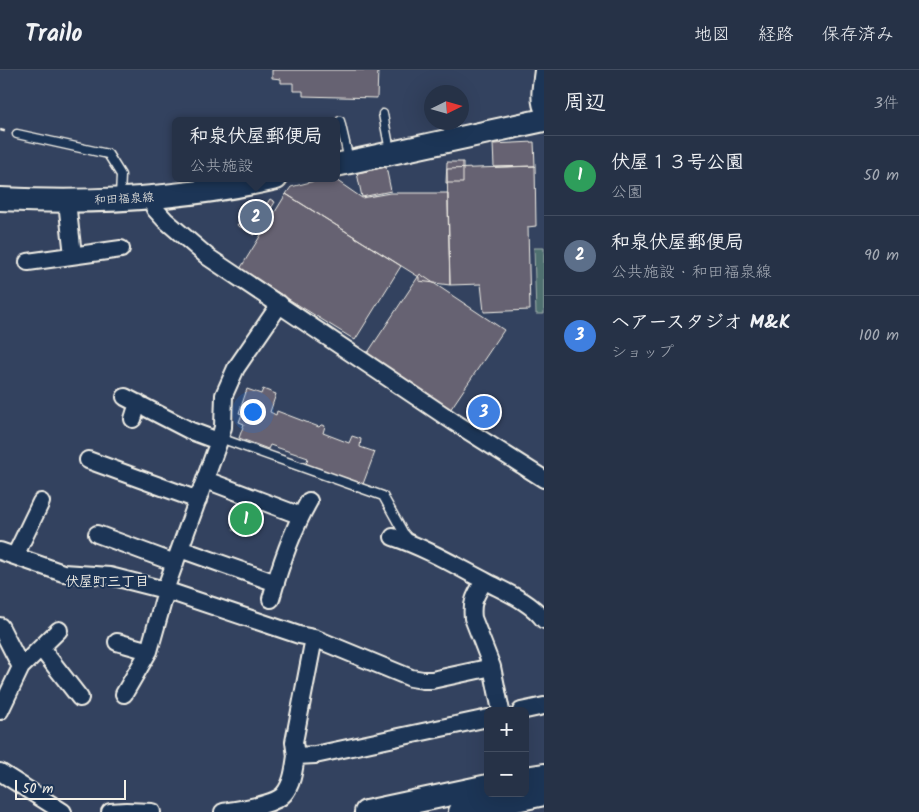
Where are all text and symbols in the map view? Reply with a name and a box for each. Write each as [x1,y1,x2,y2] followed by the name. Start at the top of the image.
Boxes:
[25,15,83,54] text: Trailo
[694,21,730,50] text: 地図
[758,21,794,50] text: 経路
[822,21,894,50] text: 保存済み
[424,85,469,130] north arrow
[564,87,606,120] text: 周辺
[874,91,899,116] text: 3件
[172,117,340,182] popup
[189,122,323,152] text: 和泉伏屋郵便局
[611,148,744,178] text: 伏屋１３号公園
[189,154,254,179] text: 公共施設
[578,163,582,188] text: 1
[863,163,899,188] text: 50 m
[611,180,643,205] text: 公園
[94,188,154,210] street label: 和田福泉線
[240,198,272,236] pin: 2
[611,228,744,258] text: 和泉伏屋郵便局
[575,243,585,268] text: 2
[864,243,899,268] text: 90 m
[611,260,772,285] text: 公共施設 · 和田福泉線
[611,308,791,338] text: ヘアースタジオ M&K
[576,323,584,348] text: 3
[859,323,899,348] text: 100 m
[611,340,674,365] text: ショップ
[468,393,500,431] pin: 3
[240,399,266,425] your location
[230,500,262,538] pin: 1
[65,571,149,593] district label: 伏屋町三丁目
[484,707,529,797] map controls
[484,707,529,752] button: +
[484,752,529,797] button: −
[15,777,126,800] scale bar
[22,778,53,800] text: 50 m

